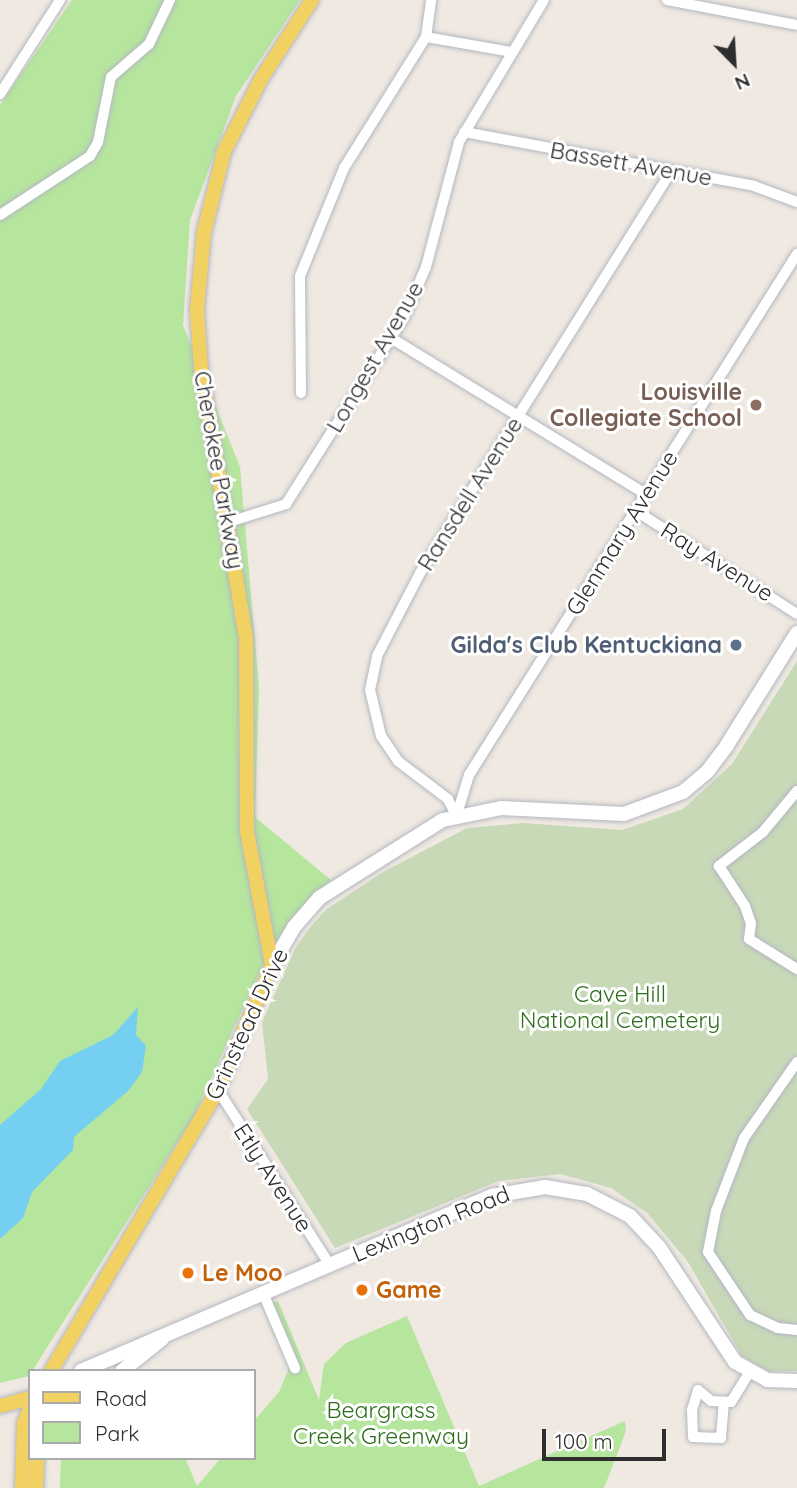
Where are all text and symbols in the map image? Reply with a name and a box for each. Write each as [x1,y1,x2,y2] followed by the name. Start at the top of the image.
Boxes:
[699,28,769,98] north arrow
[731,68,754,96] text: N
[548,136,714,192] street label: Bassett Avenue
[321,277,429,437] street label: Longest Avenue
[188,369,250,571] street label: Cherokee Parkway
[550,378,742,432] place label: Louisville Collegiate School
[748,397,764,413] marker: Louisville Collegiate School
[412,412,528,576] street label: Ransdell Avenue
[560,446,684,620] street label: Glenmary Avenue
[656,517,778,607] street label: Ray Avenue
[451,631,722,659] place label: Gilda's Club Kentuckiana
[728,637,744,653] marker: Gilda's Club Kentuckiana
[200,944,294,1104] street label: Grinstead Drive
[520,980,720,1034] park label: Cave Hill National Cemetery
[228,1119,318,1237] street label: Etly Avenue
[348,1180,514,1268] street label: Lexington Road
[202,1259,282,1287] place label: Le Moo
[180,1265,196,1281] marker: Le Moo
[376,1276,442,1304] place label: Game
[354,1282,370,1298] marker: Game
[28,1369,256,1460] legend
[95,1385,147,1411] text: Road
[293,1396,469,1450] park label: Beargrass Creek Greenway
[545,1414,669,1458] scale bar
[95,1420,139,1446] text: Park
[555,1428,613,1454] text: 100 m

